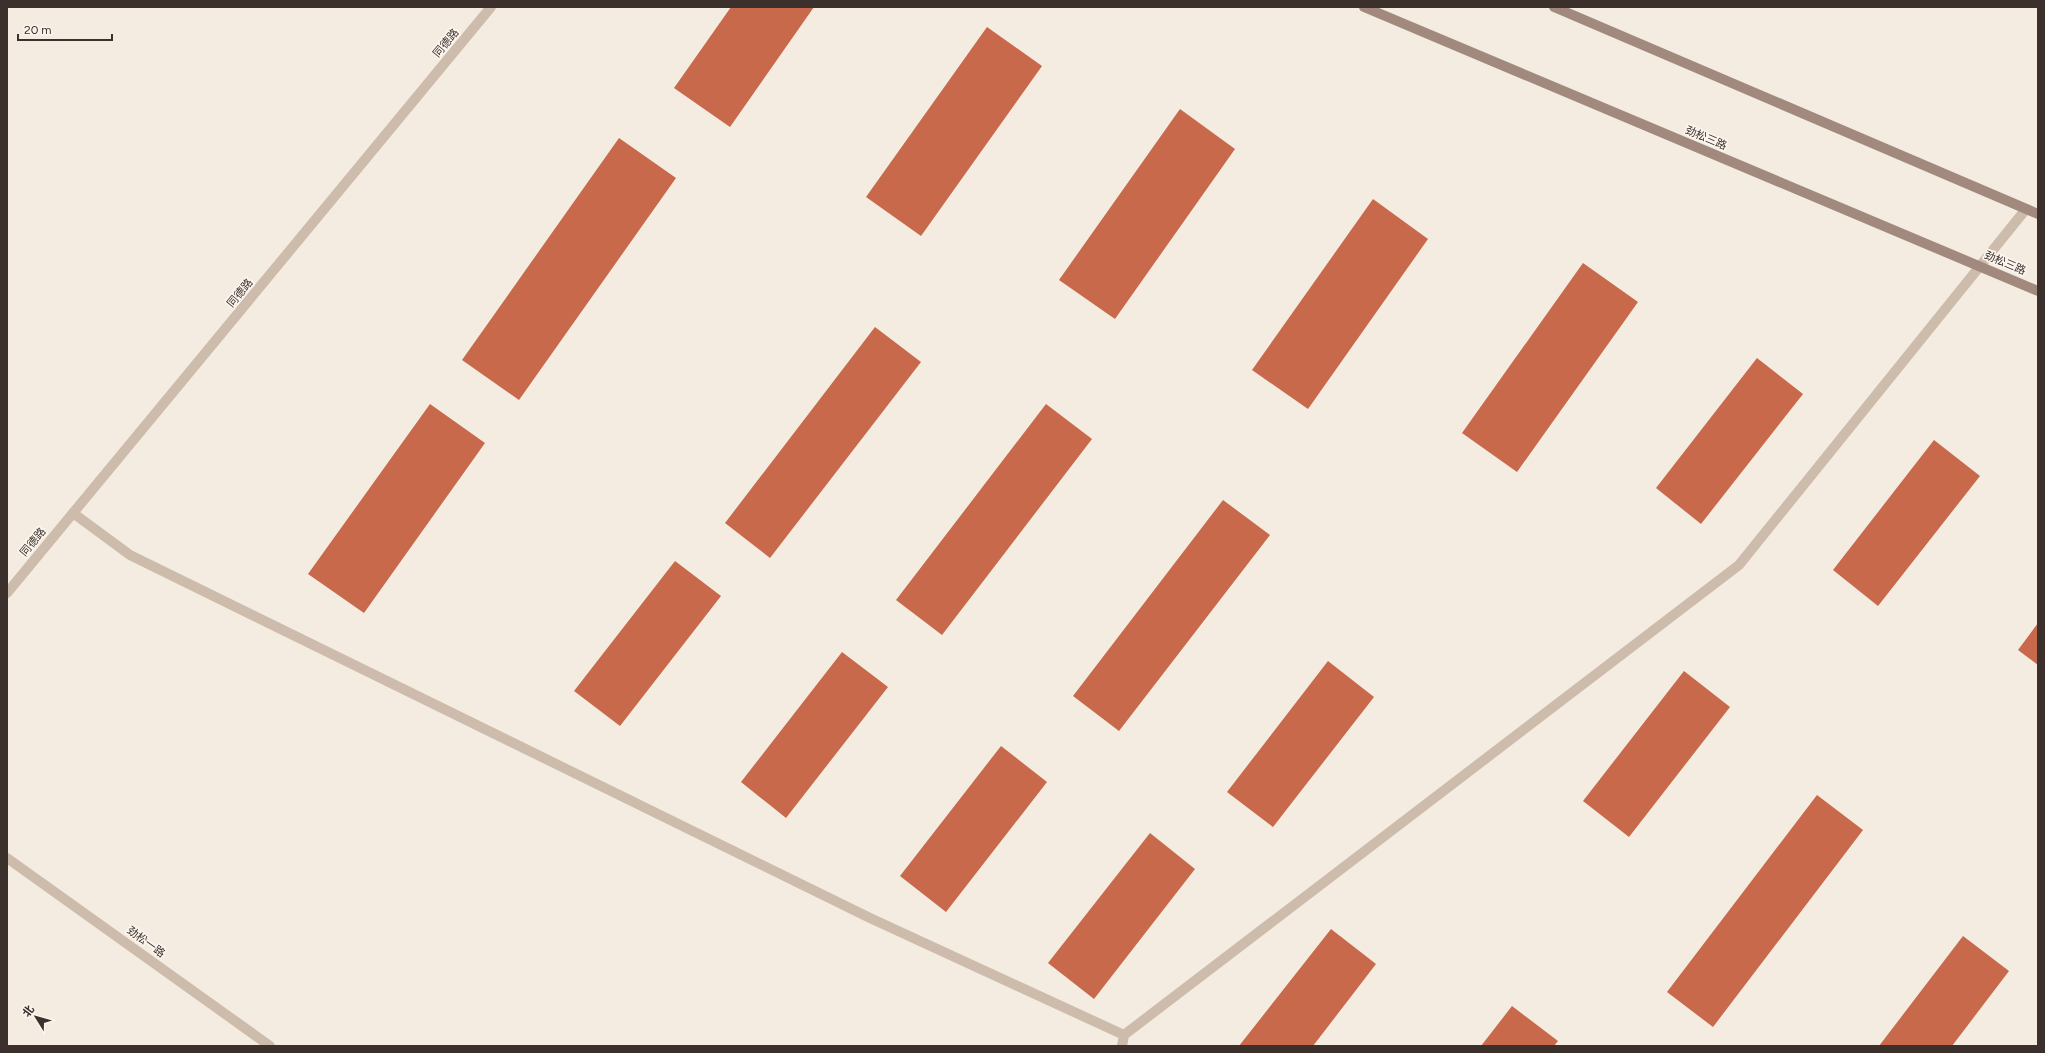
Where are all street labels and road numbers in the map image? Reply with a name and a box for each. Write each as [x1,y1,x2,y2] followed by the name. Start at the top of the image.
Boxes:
[430,26,462,60] street label: 同德路
[1683,123,1729,153] street label: 劲松三路
[1982,248,2028,278] street label: 劲松三路
[224,276,256,310] street label: 同德路
[17,525,49,559] street label: 同德路
[124,924,168,960] street label: 劲松一路

